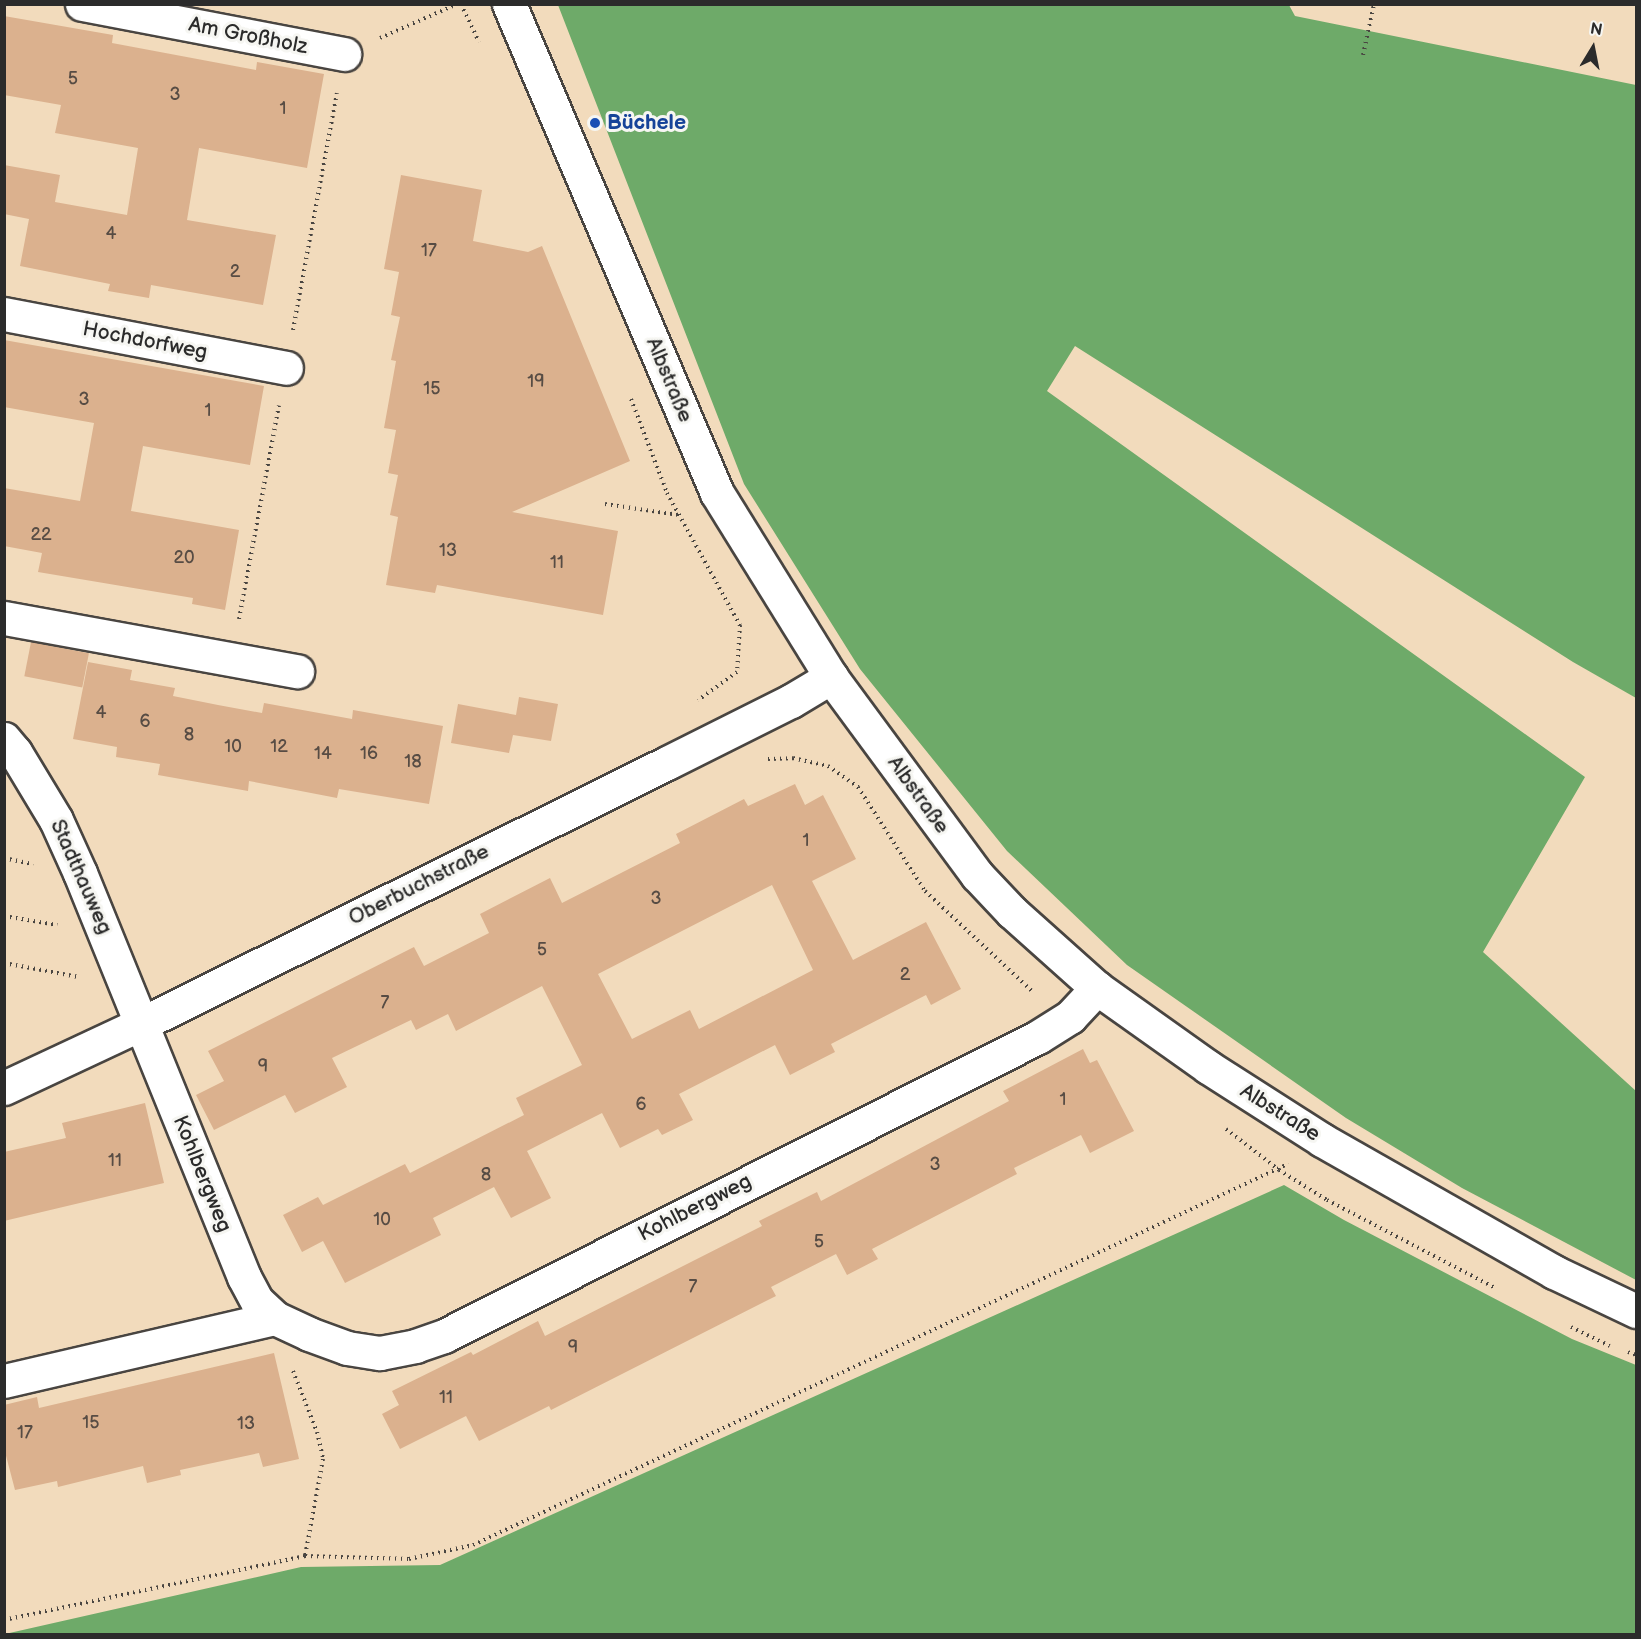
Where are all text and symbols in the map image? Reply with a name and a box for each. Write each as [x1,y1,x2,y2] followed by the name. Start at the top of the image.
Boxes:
[186,12,310,60] street label: Am Großholz
[1563,18,1623,78] north arrow
[1589,19,1604,40] text: N
[68,68,78,90] house number: 5
[169,84,181,106] house number: 3
[280,98,286,120] house number: 1
[607,110,686,136] place label: Büchele
[588,116,602,130] marker: Büchele
[106,223,116,245] house number: 4
[421,240,437,262] house number: 17
[230,261,240,283] house number: 2
[80,317,210,365] street label: Hochdorfweg
[640,334,698,426] street label: Albstraße
[527,371,545,393] house number: 19
[423,378,441,400] house number: 15
[78,389,90,411] house number: 3
[205,400,211,422] house number: 1
[30,524,52,546] house number: 22
[439,540,457,562] house number: 13
[173,547,195,569] house number: 20
[550,552,564,574] house number: 11
[96,702,106,724] house number: 4
[140,711,150,733] house number: 6
[184,724,194,746] house number: 8
[224,736,242,758] house number: 10
[270,736,288,758] house number: 12
[314,743,332,765] house number: 14
[360,743,378,765] house number: 16
[404,751,422,773] house number: 18
[882,751,954,839] street label: Albstraße
[45,816,117,938] street label: Stadthauweg
[803,830,809,852] house number: 1
[345,839,493,931] street label: Oberbuchstraße
[650,888,662,910] house number: 3
[537,939,547,961] house number: 5
[900,964,910,986] house number: 2
[381,992,389,1014] house number: 7
[258,1056,268,1078] house number: 9
[1235,1079,1325,1147] street label: Albstraße
[1060,1089,1066,1111] house number: 1
[636,1094,646,1116] house number: 6
[167,1112,237,1236] street label: Kohlbergweg
[108,1150,122,1172] house number: 11
[929,1154,941,1176] house number: 3
[481,1164,491,1186] house number: 8
[634,1169,756,1247] street label: Kohlbergweg
[373,1209,391,1231] house number: 10
[814,1231,824,1253] house number: 5
[689,1276,697,1298] house number: 7
[568,1337,578,1359] house number: 9
[439,1387,453,1409] house number: 11
[82,1412,100,1434] house number: 15
[237,1413,255,1435] house number: 13
[17,1422,33,1444] house number: 17

